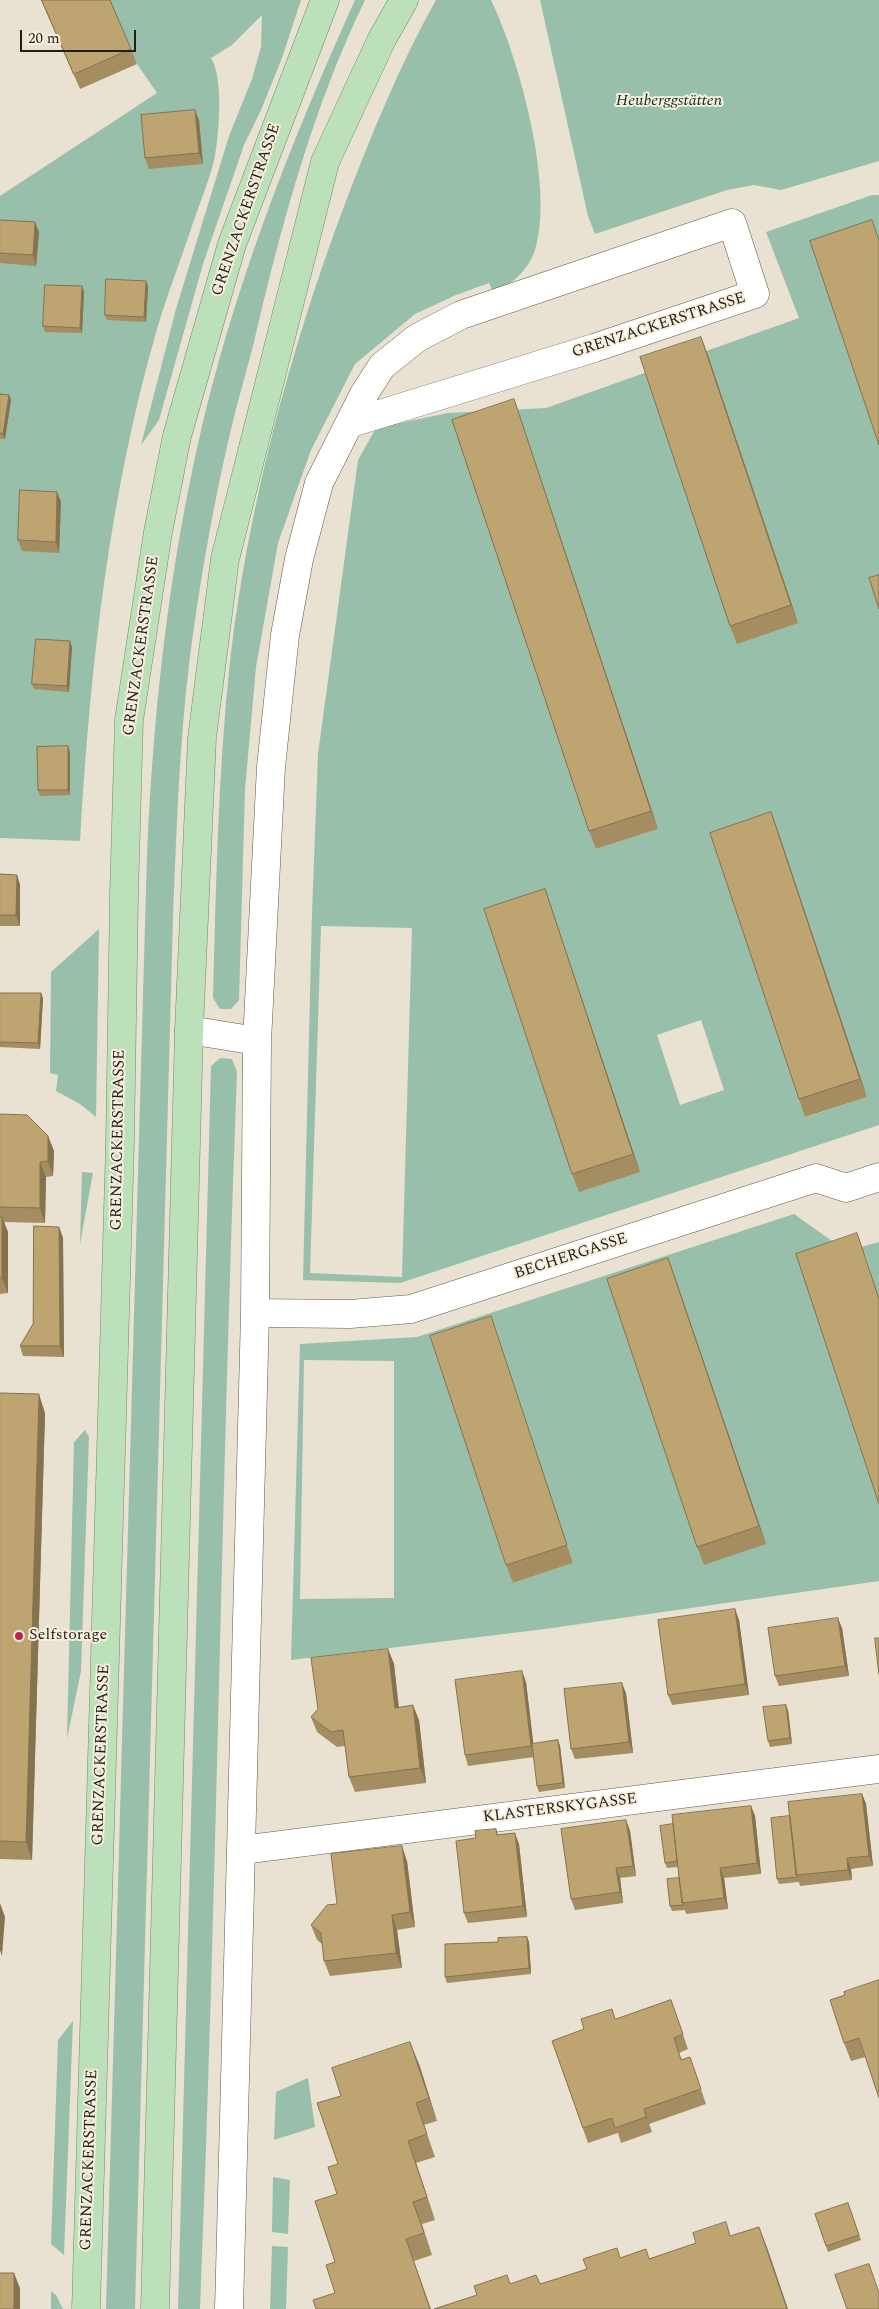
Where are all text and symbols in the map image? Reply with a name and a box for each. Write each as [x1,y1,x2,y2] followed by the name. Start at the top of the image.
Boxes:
[22,20,139,52] scale bar
[28,27,60,50] text: 20 m
[616,92,722,112] park label: Heuberggstätten
[208,121,286,299] street label: GRENZACKERSTRASSE
[570,289,748,363] street label: GRENZACKERSTRASSE
[120,555,164,737] street label: GRENZACKERSTRASSE
[108,1049,130,1231] street label: GRENZACKERSTRASSE
[512,1230,630,1284] street label: BECHERGASSE
[29,1626,107,1646] place label: Selfstorage
[13,1630,25,1642] marker: Selfstorage
[89,1664,115,1846] street label: GRENZACKERSTRASSE
[482,1790,638,1828] street label: KLASTERSKYGASSE
[77,2069,103,2251] street label: GRENZACKERSTRASSE

